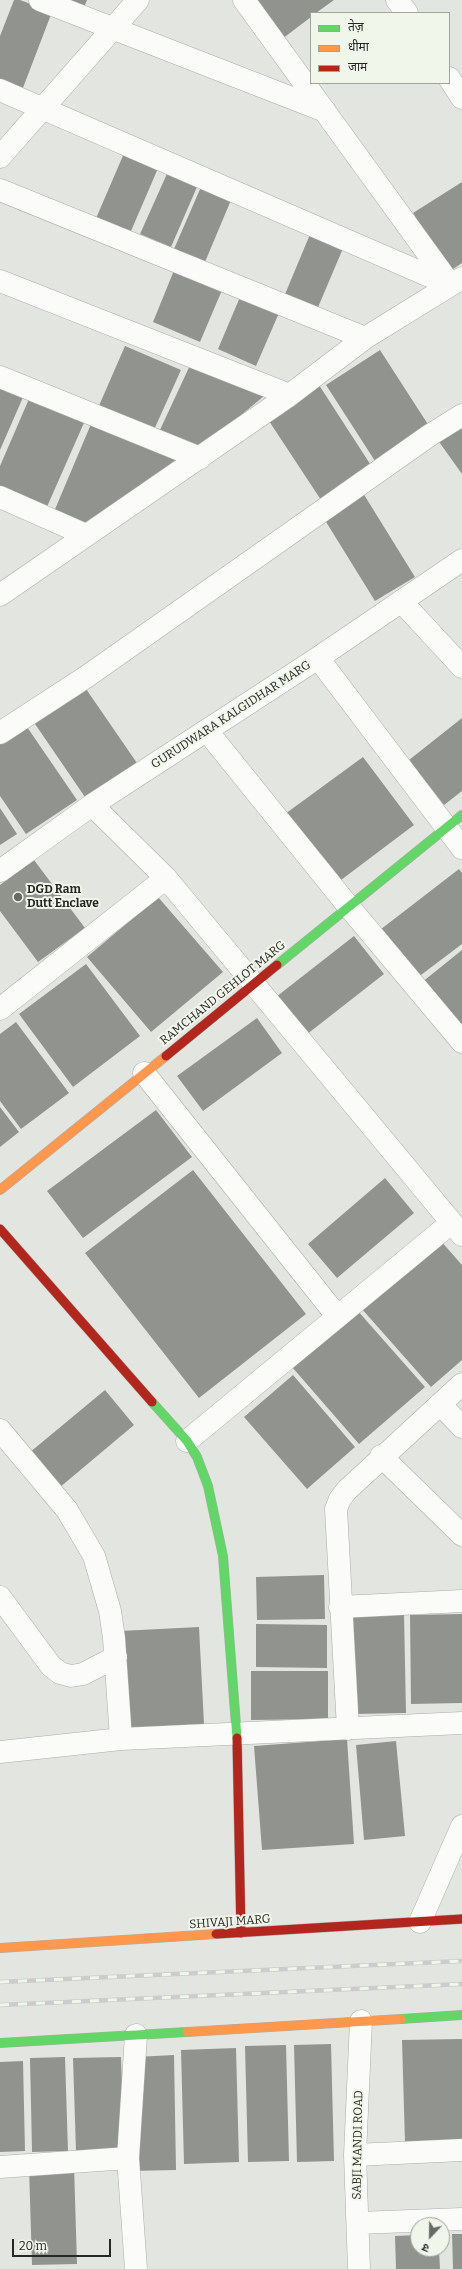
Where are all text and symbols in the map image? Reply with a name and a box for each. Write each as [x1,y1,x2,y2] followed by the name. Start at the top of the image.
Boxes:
[310,12,450,84] legend
[348,20,364,34] text: तेज़
[348,40,369,54] text: धीमा
[348,60,367,74] text: जाम
[148,658,314,772] street label: GURUDWARA KALGIDHAR MARG
[27,883,99,911] place label: DGD Ram Dutt Enclave
[12,891,24,903] marker: DGD Ram Dutt Enclave
[157,938,289,1048] street label: RAMCHAND GEHLOT MARG
[189,1912,271,1932] street label: SHIVAJI MARG
[350,2090,366,2200] street label: SABJI MANDI ROAD
[410,2217,450,2257] north arrow
[14,2231,113,2257] scale bar
[19,2239,47,2253] text: 20 m
[420,2240,431,2255] text: उ

